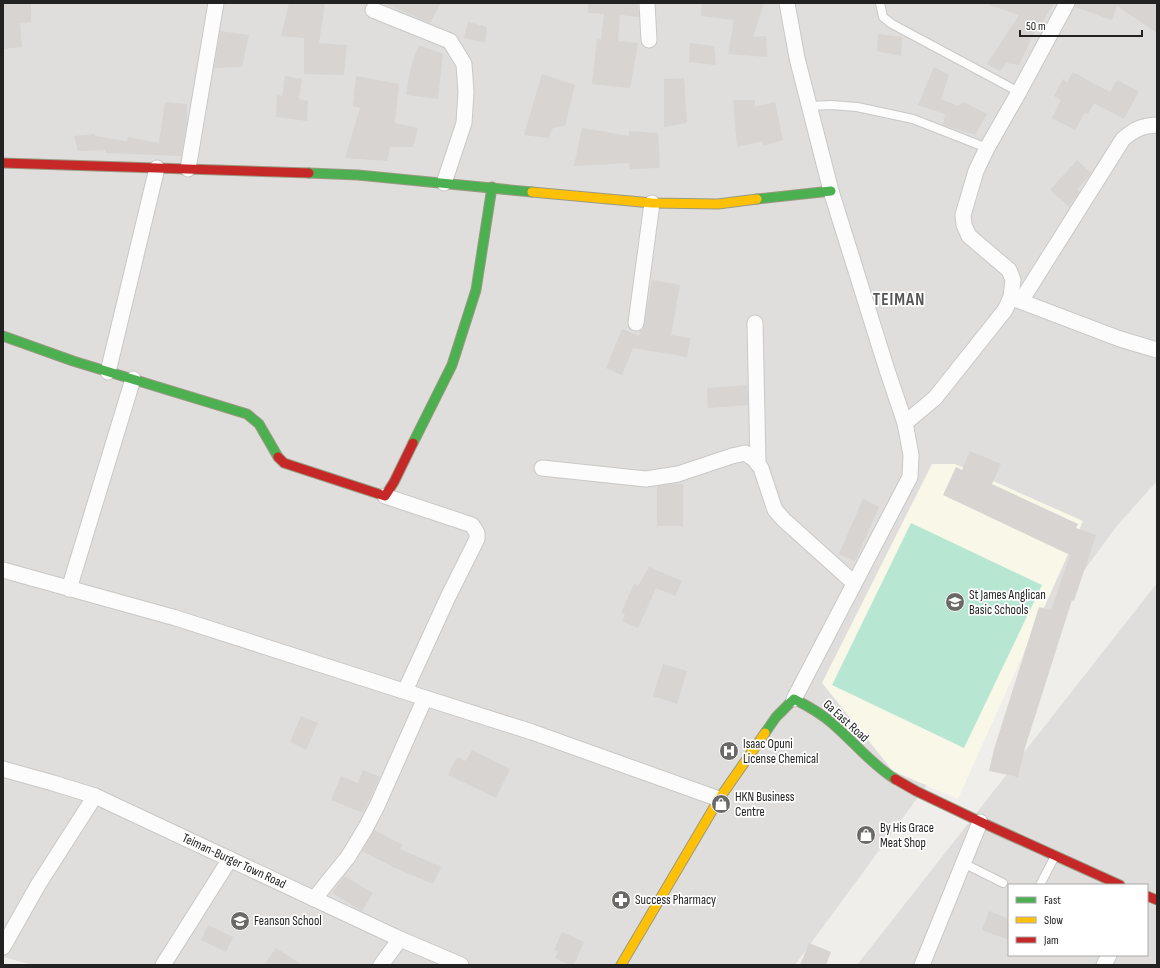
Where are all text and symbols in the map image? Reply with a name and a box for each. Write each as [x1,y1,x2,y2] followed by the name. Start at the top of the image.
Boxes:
[1020,12,1142,38] scale bar
[1026,19,1046,34] text: 50 m
[873,290,925,310] district label: TEIMAN
[969,587,1046,618] place label: St James Anglican Basic Schools
[944,591,966,613] school or university icon: St James Anglican Basic Schools
[820,696,872,746] street label: Ga East Road
[743,736,818,767] place label: Isaac Opuni License Chemical
[718,740,740,762] hospital icon: Isaac Opuni License Chemical
[735,789,795,820] place label: HKN Business Centre
[710,793,732,815] shop icon: HKN Business Centre
[880,820,934,851] place label: By His Grace Meat Shop
[855,824,877,846] shop icon: By His Grace Meat Shop
[179,830,289,892] street label: Teiman-Burger Town Road
[1008,884,1148,956] legend
[610,889,632,911] pharmacy icon: Success Pharmacy
[635,892,716,908] place label: Success Pharmacy
[1044,893,1061,908] text: Fast
[229,910,251,932] school or university icon: Feanson School
[254,913,322,929] place label: Feanson School
[1044,913,1063,928] text: Slow
[1043,933,1059,948] text: Jam

